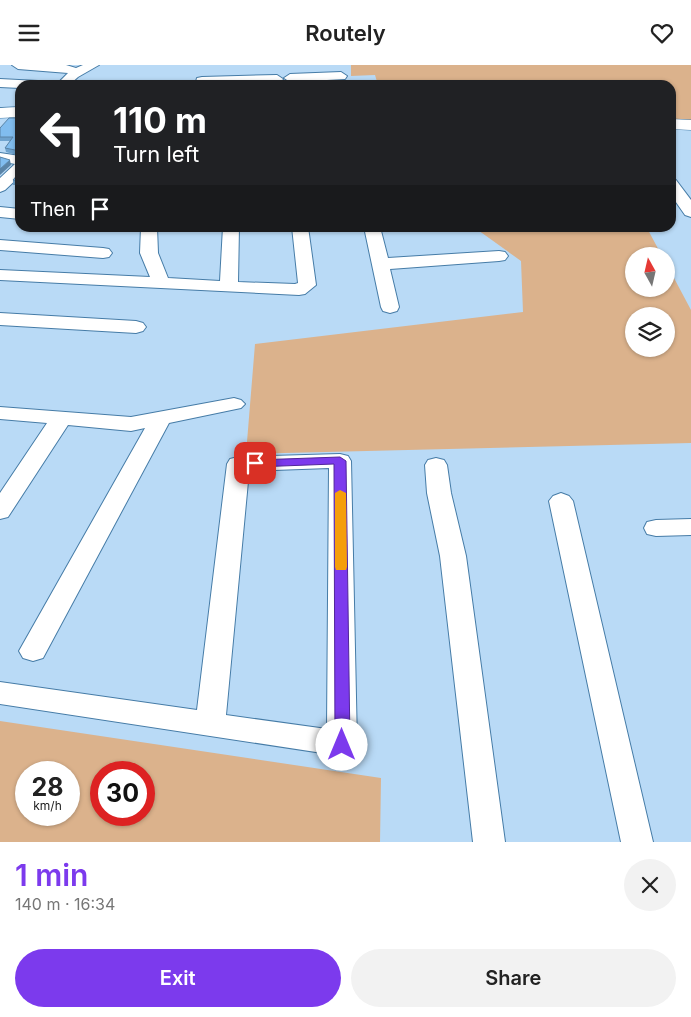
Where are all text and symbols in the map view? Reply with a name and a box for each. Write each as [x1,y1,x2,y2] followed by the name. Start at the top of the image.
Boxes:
[15,19,43,47] icon: menu
[648,19,676,47] icon: heart
[305,20,386,46] text: Routely
[113,99,207,141] text: 110 m
[30,100,95,165] icon: left
[113,141,199,167] text: Turn left
[86,195,114,223] icon: arrive
[30,198,76,221] text: Then
[625,247,675,297] north arrow
[625,247,675,357] map controls
[625,307,675,357] button: layers
[234,442,276,484] pin
[241,449,269,477] icon: arrive
[315,718,367,770] position arrow
[90,761,155,826] speed limit sign: 30
[31,772,64,802] text: 28
[33,798,62,813] text: km/h
[15,857,88,893] text: 1 min
[624,859,676,911] button: close
[15,894,115,914] text: 140 m · 16:34
[15,949,341,1007] button: Exit
[351,949,676,1007] button: Share

